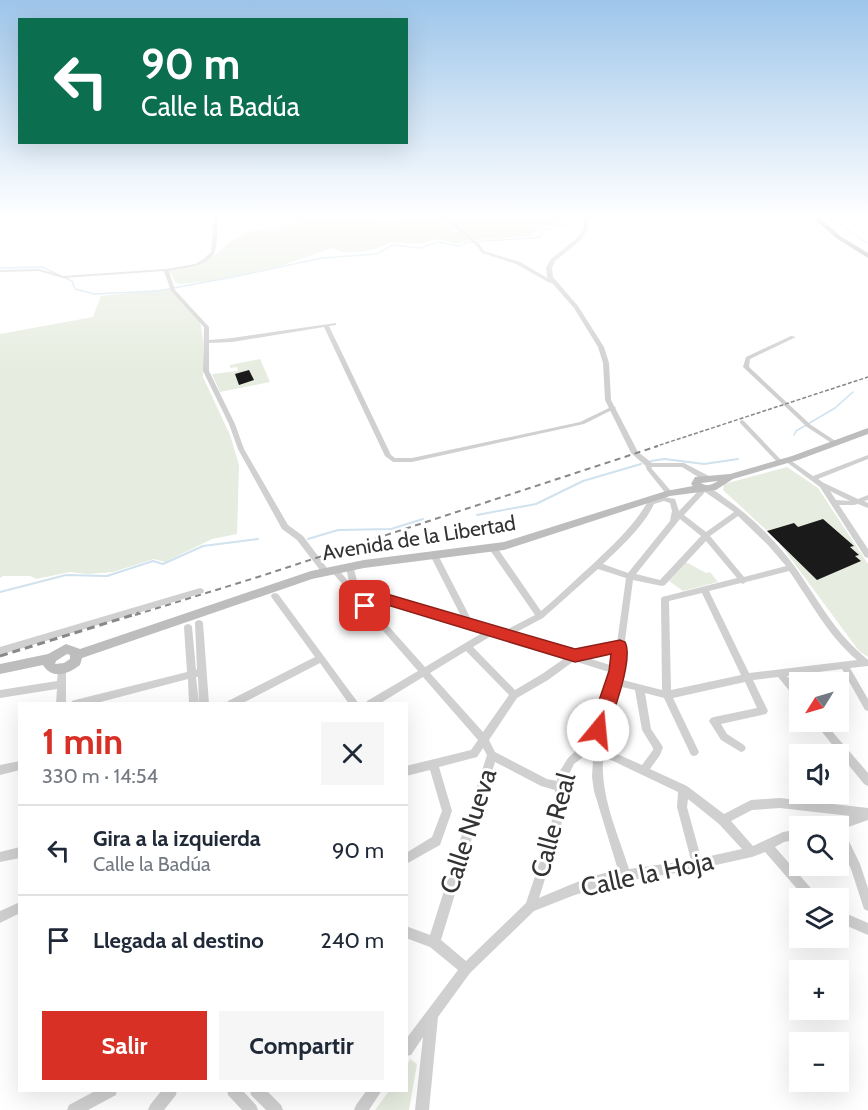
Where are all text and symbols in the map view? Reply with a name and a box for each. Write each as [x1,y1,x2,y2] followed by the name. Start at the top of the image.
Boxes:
[141,38,240,90] text: 90 m
[42,42,120,120] icon: left
[141,90,300,123] text: Calle la Badúa
[320,510,517,565] street label: Avenida de la Libertad
[339,580,390,631] pin
[348,589,381,622] icon: arrive
[789,672,849,732] north arrow
[789,672,849,1092] map controls
[566,698,630,762] position arrow
[42,719,123,763] text: 1 min
[321,722,384,785] button: close
[789,744,849,804] button: sound
[42,764,158,788] text: 330 m · 14:54
[433,764,503,898] street label: Calle Nueva
[524,769,582,881] street label: Calle Real
[789,816,849,876] button: search
[93,825,261,852] text: Gira a la izquierda
[42,834,75,867] icon: left
[332,837,384,864] text: 90 m
[578,844,717,904] street label: Calle la Hoja
[93,852,211,876] text: Calle la Badúa
[789,888,849,948] button: layers
[42,924,75,957] icon: arrive
[93,927,264,954] text: Llegada al destino
[320,927,384,954] text: 240 m
[789,960,849,1020] button: +
[42,1011,207,1080] button: Salir
[219,1011,384,1080] button: Compartir
[789,1032,849,1092] button: −

